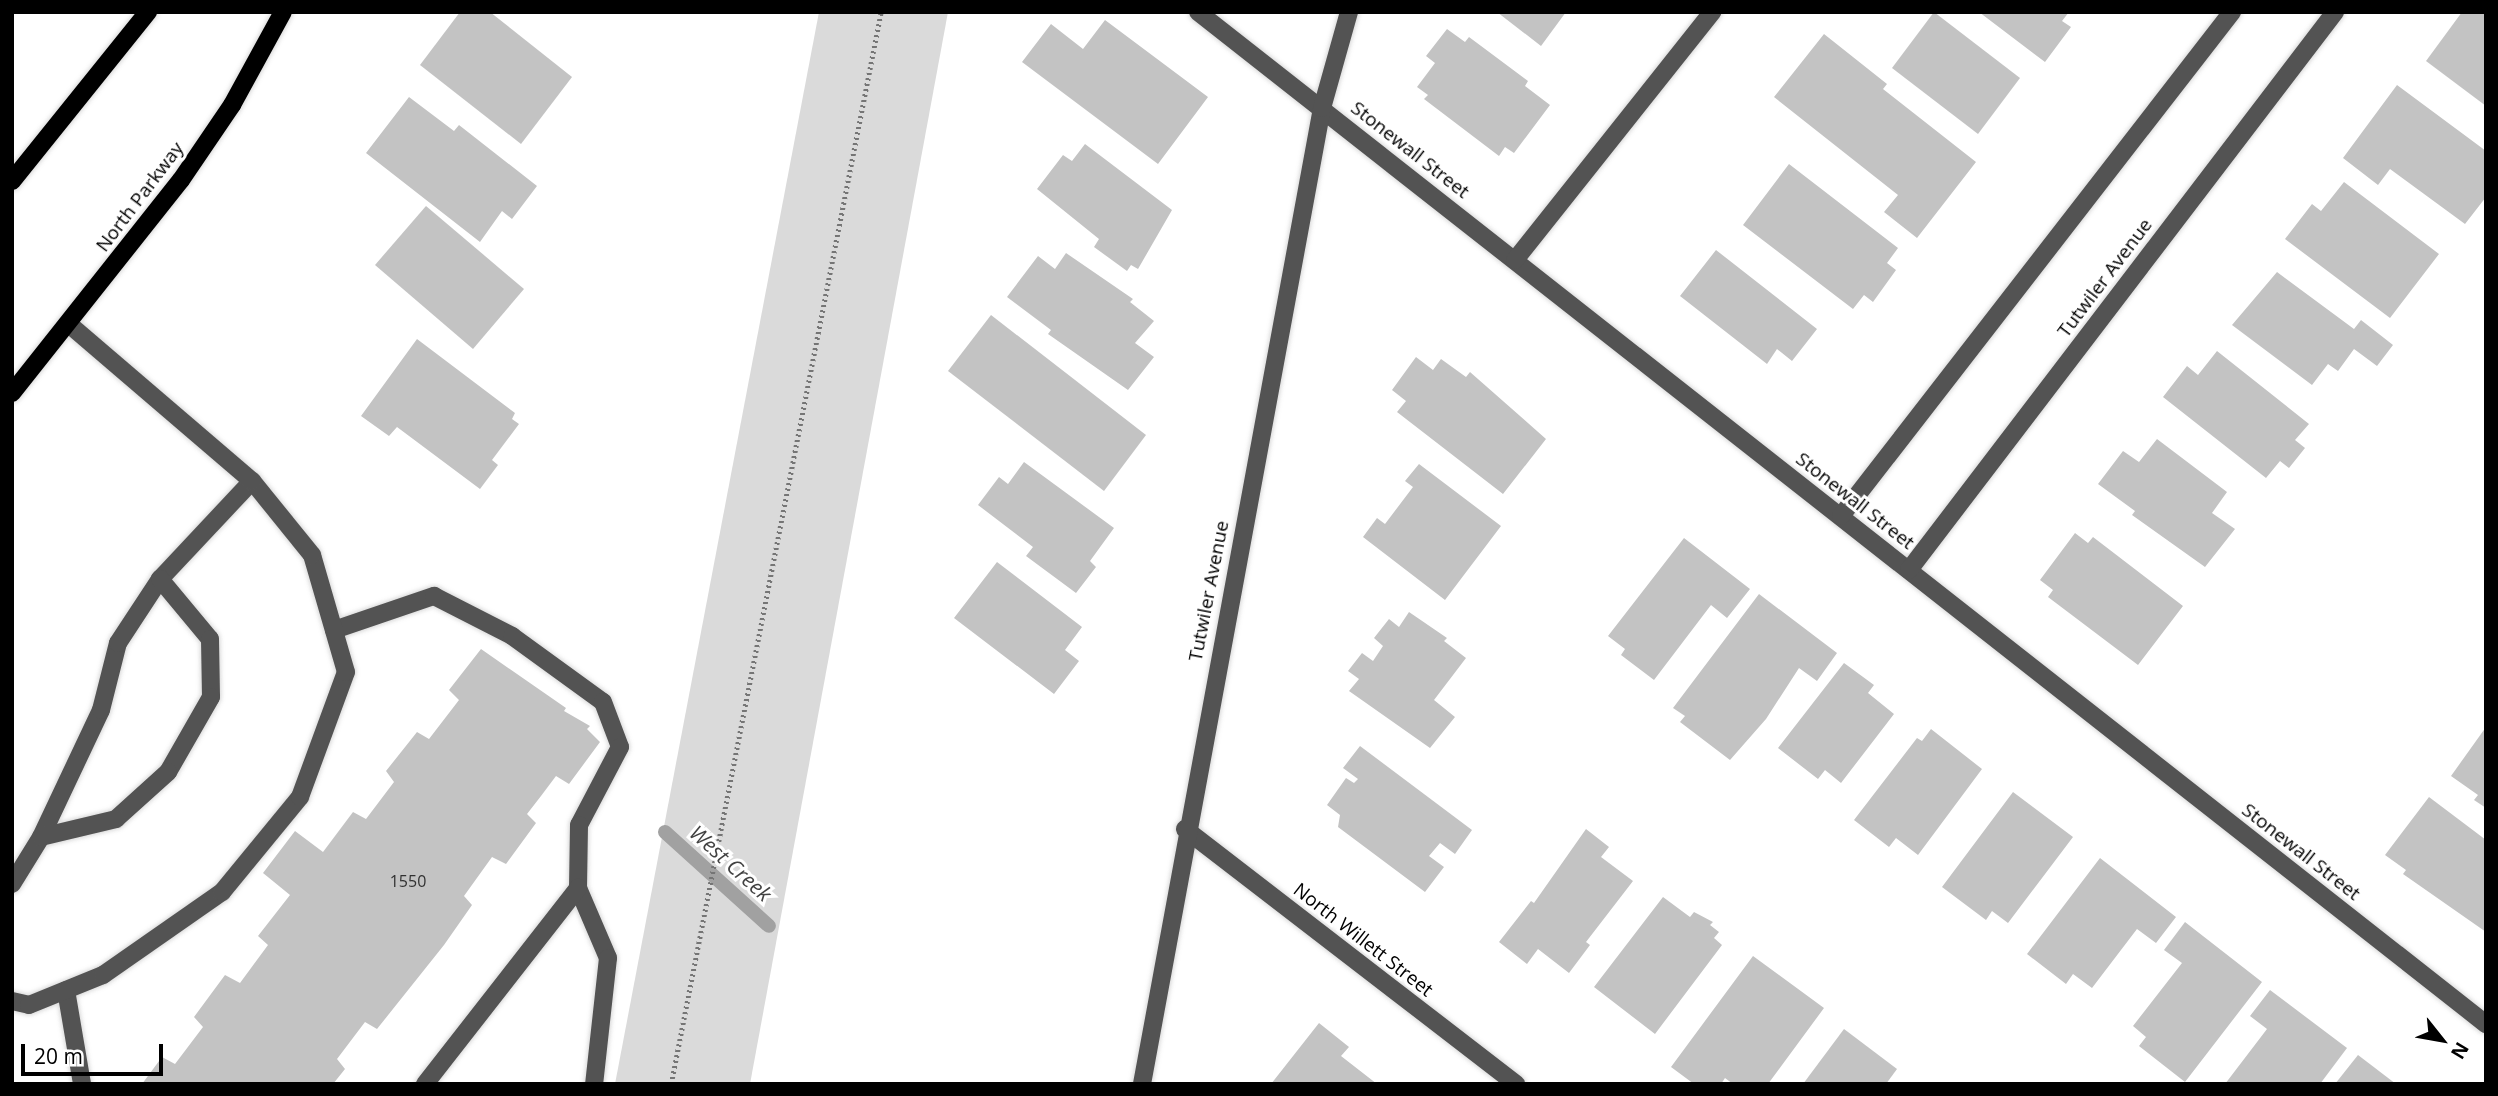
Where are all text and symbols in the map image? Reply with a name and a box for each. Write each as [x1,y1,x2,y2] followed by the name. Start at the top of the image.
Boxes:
[1346,97,1474,203] street label: Stonewall Street
[91,138,189,256] street label: North Parkway
[2053,214,2157,342] street label: Tutwiler Avenue
[1791,448,1919,554] street label: Stonewall Street
[1184,519,1234,663] street label: Tutwiler Avenue
[2237,799,2365,905] street label: Stonewall Street
[685,820,777,906] water label: West Creek
[390,871,426,891] house number: 1550
[1289,878,1437,1002] street label: North Willett Street
[2407,1005,2477,1075] north arrow
[24,1030,166,1074] scale bar
[2445,1037,2475,1064] text: N
[34,1042,83,1070] text: 20 m

